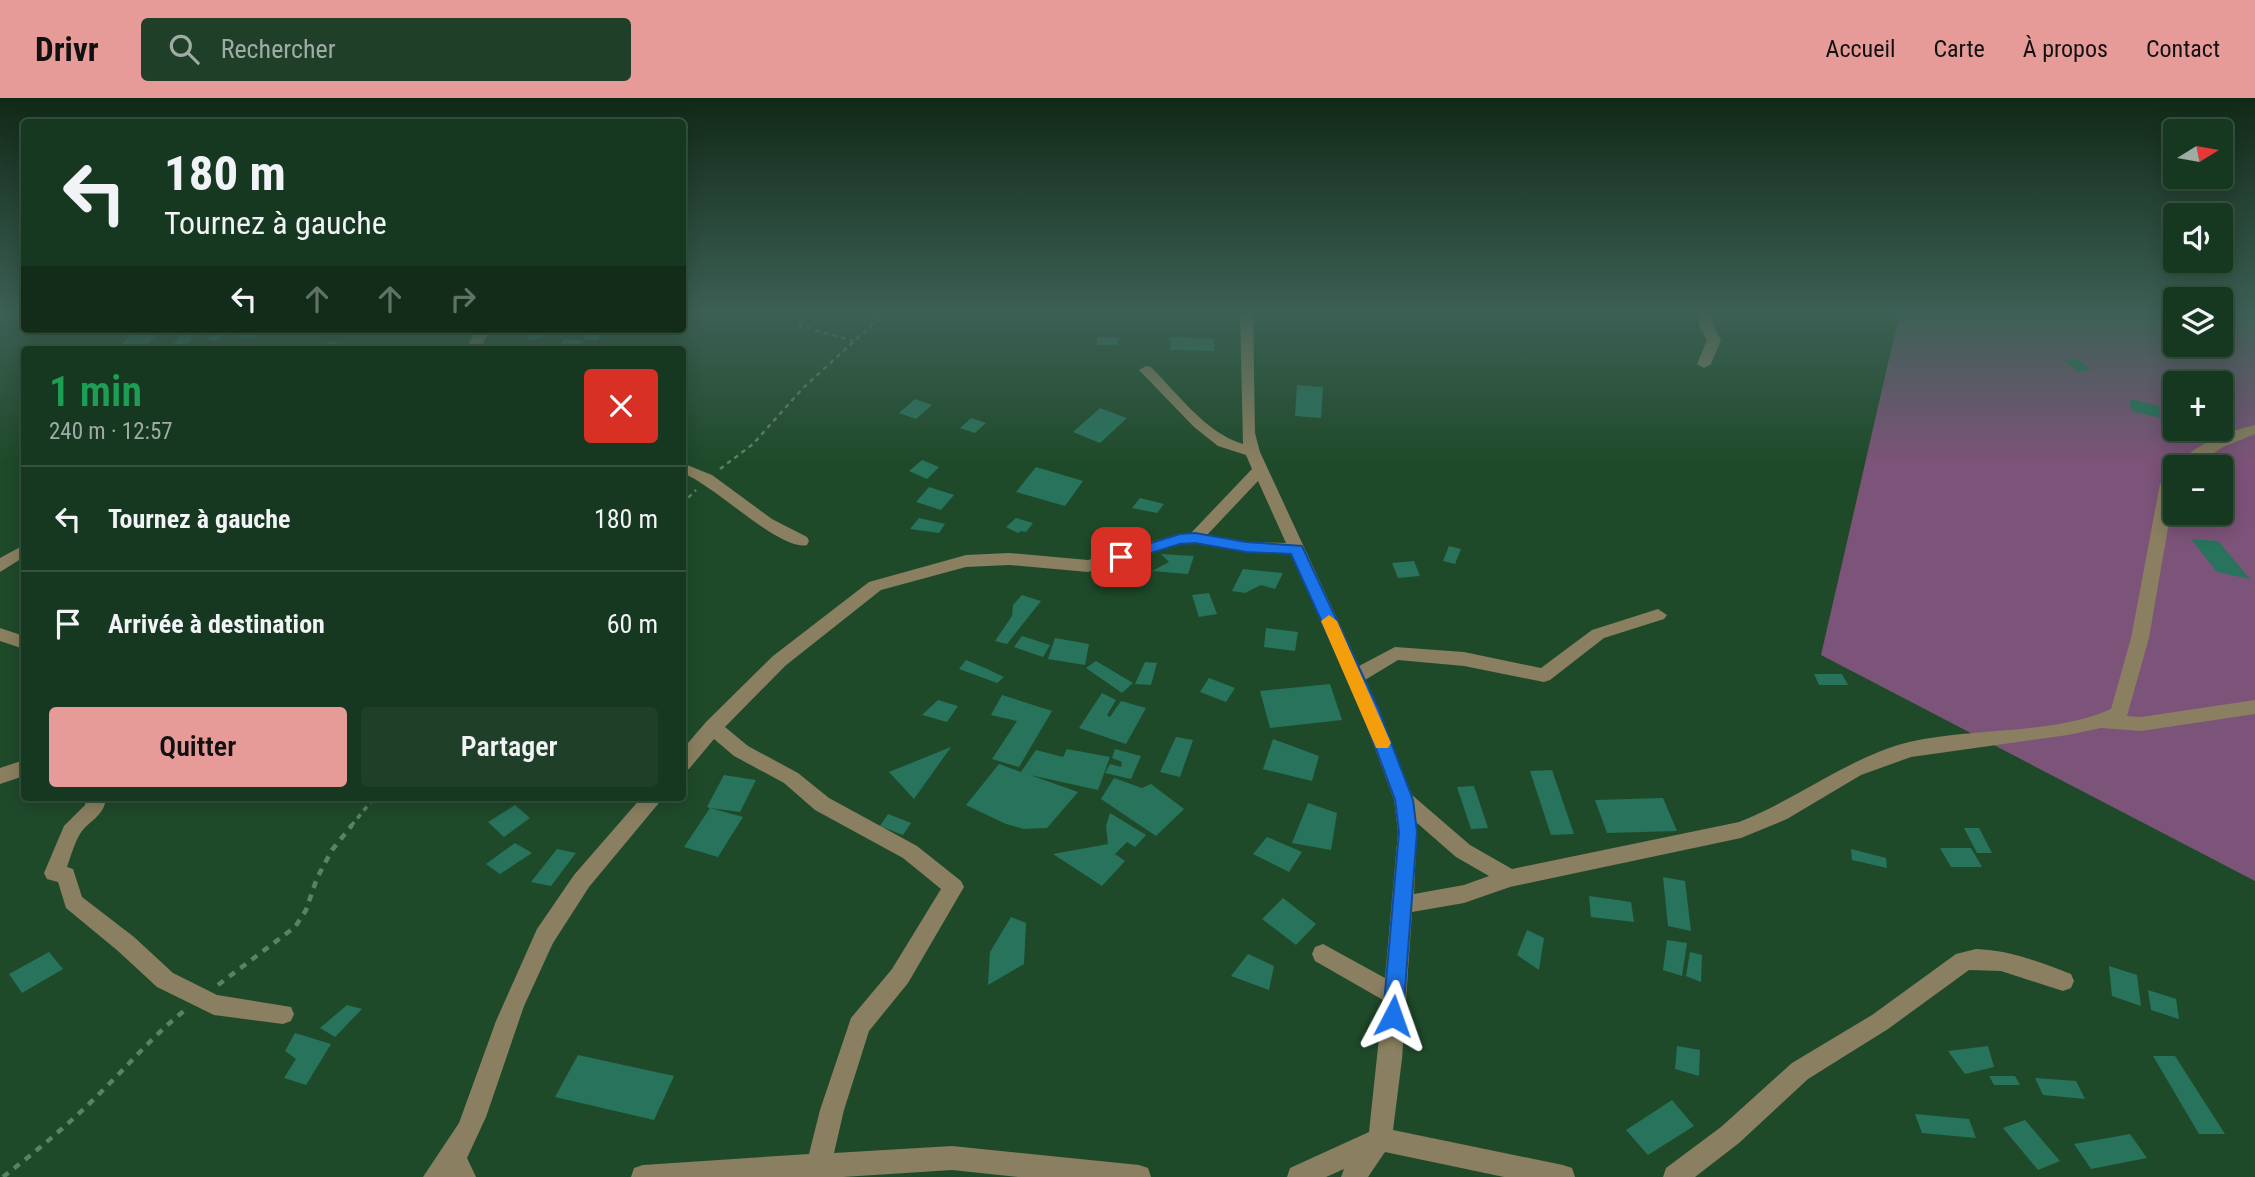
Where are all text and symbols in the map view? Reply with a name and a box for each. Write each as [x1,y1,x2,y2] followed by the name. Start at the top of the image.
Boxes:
[141,18,631,81] search box
[35,30,99,69] text: Drivr
[165,30,203,68] icon: search
[221,34,336,64] text: Rechercher
[1826,35,1895,63] text: Accueil
[1933,35,1985,63] text: Carte
[2023,35,2108,63] text: À propos
[2146,35,2220,63] text: Contact
[2163,119,2233,189] north arrow
[2163,119,2233,525] map controls
[164,145,286,202] text: 180 m
[49,147,140,238] icon: left
[2163,203,2233,273] button: sound
[164,204,387,242] text: Tournez à gauche
[225,280,263,318] icon: left
[298,280,336,318] icon: ahead
[371,280,409,318] icon: ahead
[444,280,482,318] icon: right
[2163,287,2233,357] button: layers
[49,367,142,416] text: 1 min
[584,369,658,443] button: close
[2163,371,2233,441] button: +
[49,418,173,445] text: 240 m · 12:57
[2163,455,2233,525] button: −
[49,500,87,538] icon: left
[108,504,290,534] text: Tournez à gauche
[594,504,658,534] text: 180 m
[1091,527,1151,587] pin
[1102,538,1140,576] icon: arrive
[49,605,87,643] icon: arrive
[108,609,325,639] text: Arrivée à destination
[607,609,658,639] text: 60 m
[49,707,347,787] button: Quitter
[361,707,658,787] button: Partager
[1356,979,1430,1053] position arrow

